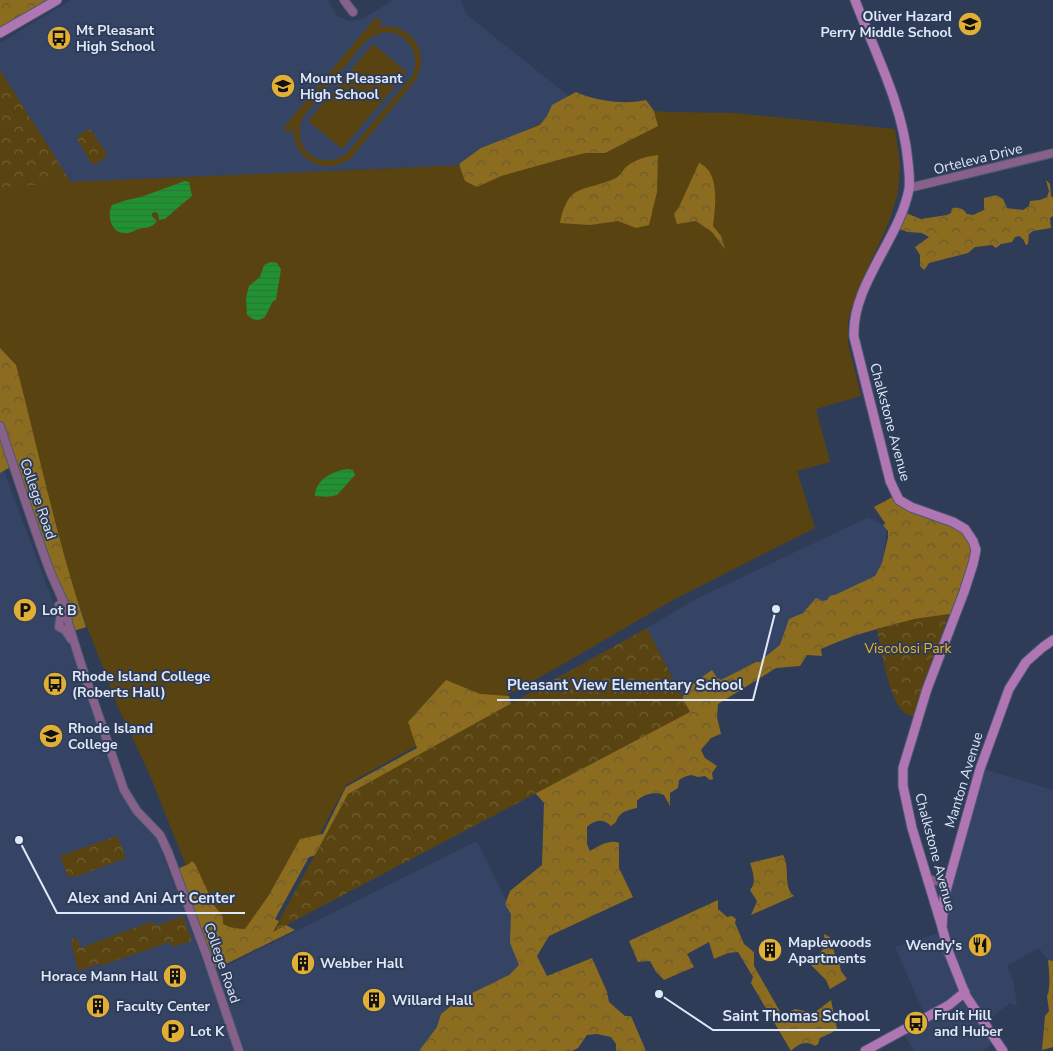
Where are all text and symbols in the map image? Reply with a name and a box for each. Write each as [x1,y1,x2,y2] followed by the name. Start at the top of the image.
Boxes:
[821,7,953,42] place label: Oliver Hazard Perry Middle School
[957,11,983,37] school or university icon: Oliver Hazard Perry Middle School
[76,21,156,56] place label: Mt Pleasant High School
[46,25,72,51] bus stop icon: Mt Pleasant High School
[300,69,403,104] place label: Mount Pleasant High School
[270,73,296,99] school or university icon: Mount Pleasant High School
[931,139,1025,179] street label: Orteleva Drive
[865,361,915,483] street label: Chalkstone Avenue
[15,456,61,542] street label: College Road
[12,597,38,623] parking icon: Lot B
[42,601,77,620] place label: Lot B
[863,639,953,658] park label: Viscolosi Park
[72,667,211,702] place label: Rhode Island College (Roberts Hall)
[497,670,753,700] callout: Pleasant View Elementary School
[42,671,68,697] bus stop icon: Rhode Island College (Roberts Hall)
[507,675,743,695] text: Pleasant View Elementary School
[68,719,153,754] place label: Rhode Island College
[38,723,64,749] school or university icon: Rhode Island College
[940,730,988,830] street label: Manton Avenue
[910,791,960,913] street label: Chalkstone Avenue
[57,883,245,913] callout: Alex and Ani Art Center
[67,888,235,908] text: Alex and Ani Art Center
[199,920,245,1006] street label: College Road
[967,932,993,958] restaurant icon: Wendy's
[788,933,871,968] place label: Maplewoods Apartments
[906,936,962,955] place label: Wendy's
[757,937,783,963] building icon: Maplewoods Apartments
[290,950,316,976] building icon: Webber Hall
[320,954,404,973] place label: Webber Hall
[162,963,188,989] building icon: Horace Mann Hall
[41,967,159,986] place label: Horace Mann Hall
[361,987,387,1013] building icon: Willard Hall
[392,991,473,1010] place label: Willard Hall
[85,993,111,1019] building icon: Faculty Center
[116,997,211,1016] place label: Faculty Center
[713,1000,880,1030] callout: Saint Thomas School
[723,1006,870,1026] text: Saint Thomas School
[934,1006,1003,1041] place label: Fruit Hill and Huber
[903,1010,929,1036] bus stop icon: Fruit Hill and Huber
[160,1018,186,1044] parking icon: Lot K
[190,1022,225,1041] place label: Lot K

